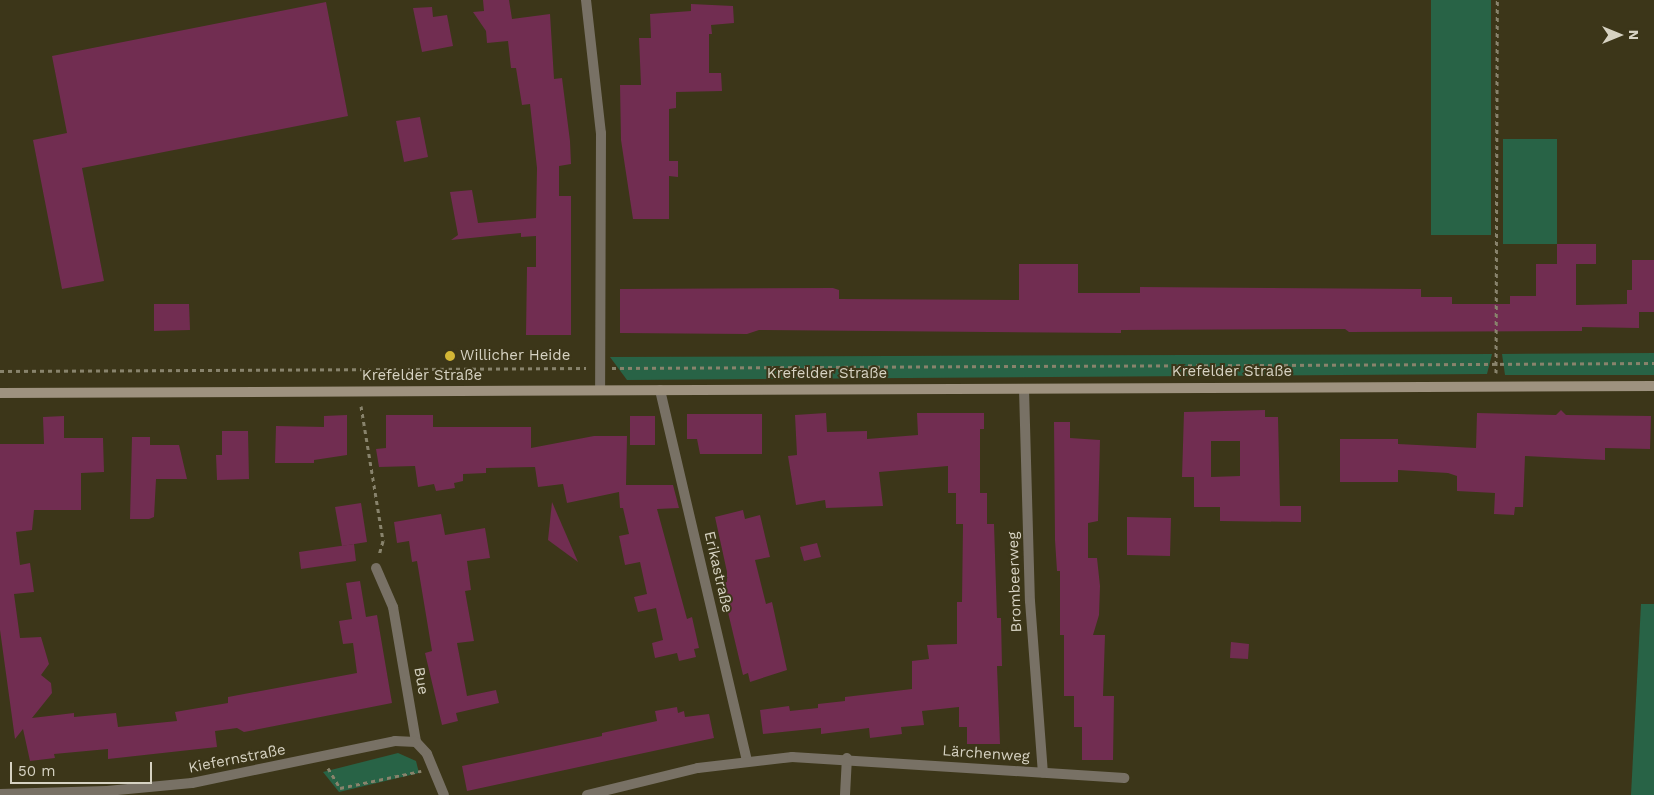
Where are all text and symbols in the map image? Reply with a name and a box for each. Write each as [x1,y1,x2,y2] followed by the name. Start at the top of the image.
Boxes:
[1594,10,1644,60] north arrow
[1626,30,1642,40] text: N
[460,347,571,365] place label: Willicher Heide
[444,350,456,362] marker: Willicher Heide
[1172,363,1292,381] street label: Krefelder Straße
[767,365,887,383] street label: Krefelder Straße
[362,367,482,385] street label: Krefelder Straße
[700,530,736,614] street label: Erikastraße
[1004,531,1026,633] street label: Brombeerweg
[410,666,432,696] street label: Bue
[187,741,287,777] street label: Kiefernstraße
[942,742,1030,766] street label: Lärchenweg
[12,752,155,784] scale bar
[18,762,55,780] text: 50 m

